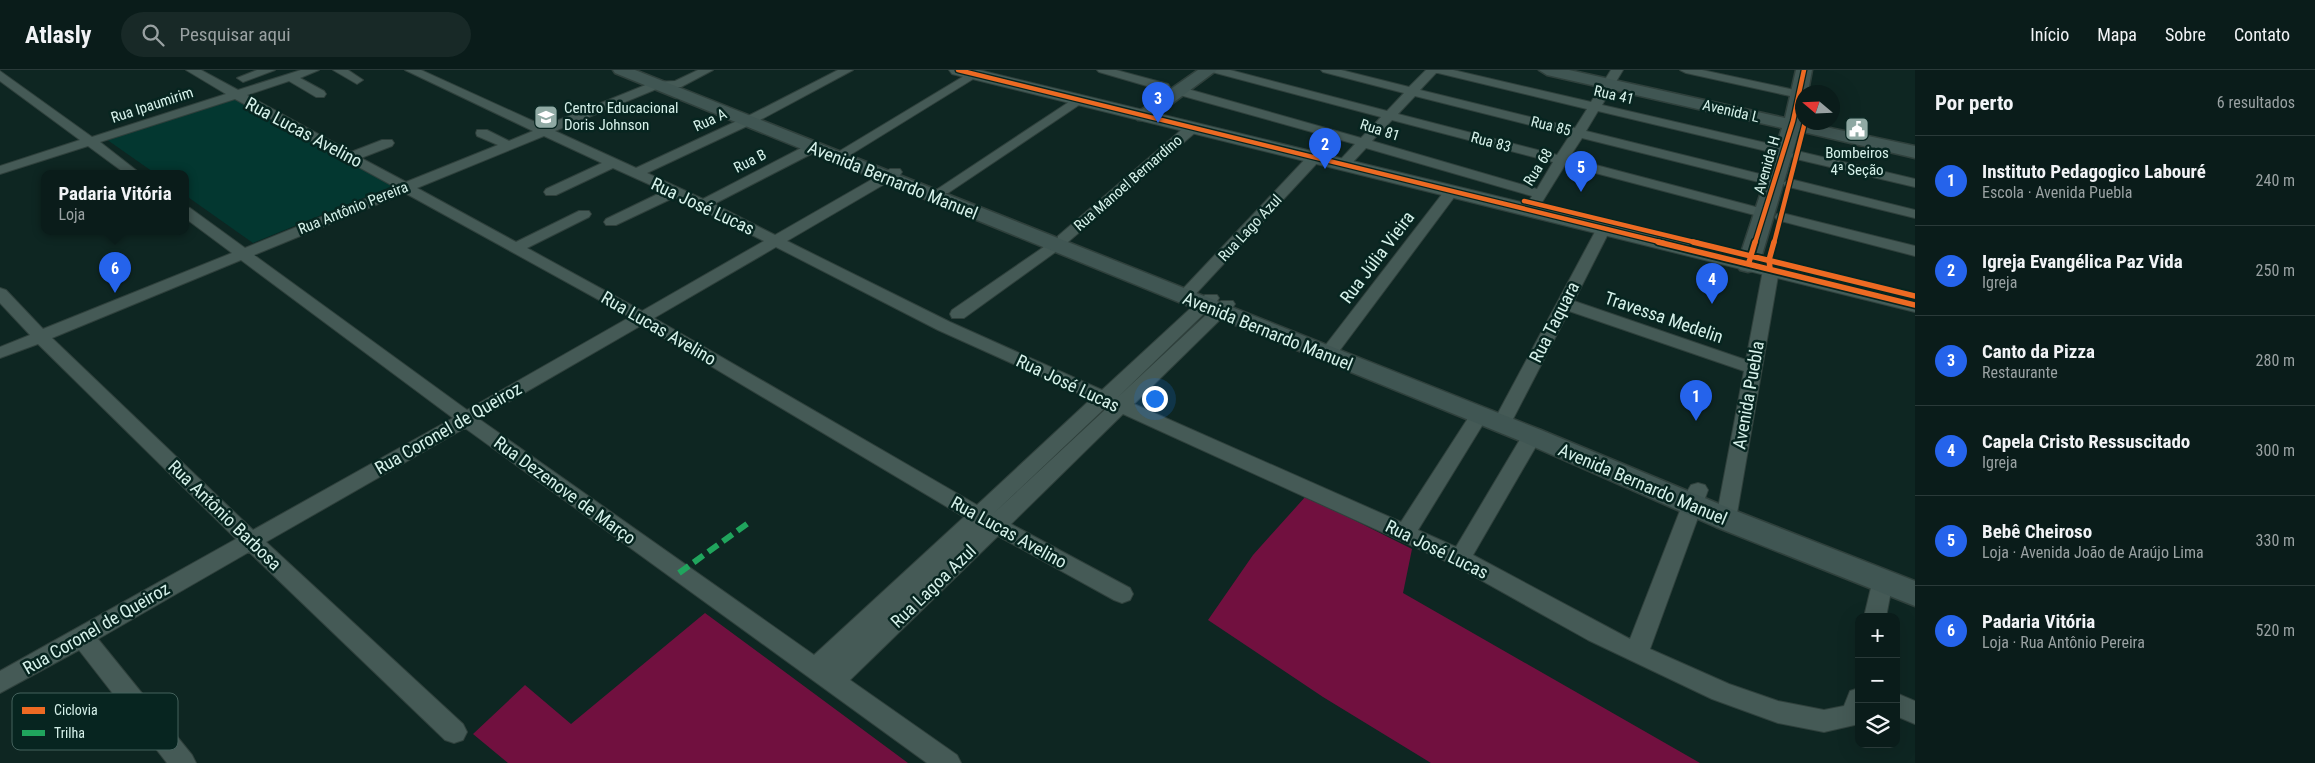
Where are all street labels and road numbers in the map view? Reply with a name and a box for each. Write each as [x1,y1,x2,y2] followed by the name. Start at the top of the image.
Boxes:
[1592,82,1636,108] street label: Rua 41
[109,83,195,127] street label: Rua Ipaumirim
[242,92,366,172] street label: Rua Lucas Avelino
[1701,96,1761,126] street label: Avenida L
[691,104,730,135] street label: Rua A
[1529,112,1573,140] street label: Rua 85
[1358,115,1402,145] street label: Rua 81
[1469,128,1513,156] street label: Rua 83
[1070,131,1186,235] street label: Rua Manoel Bernardino
[1750,134,1784,196] street label: Avenida H
[805,136,981,224] street label: Avenida Bernardo Manuel
[731,145,769,177] street label: Rua B
[1520,145,1556,189] street label: Rua 68
[648,173,758,239] street label: Rua José Lucas
[295,178,411,238] street label: Rua Antônio Pereira
[1215,191,1285,265] street label: Rua Lago Azul
[1336,207,1418,307] street label: Rua Júlia Vieira
[1525,278,1583,366] street label: Rua Taquara
[598,287,720,369] street label: Rua Lucas Avelino
[1180,287,1356,375] street label: Avenida Bernardo Manuel
[1602,287,1726,347] street label: Travessa Medelin
[1728,339,1768,451] street label: Avenida Puebla
[1013,350,1123,416] street label: Rua José Lucas
[371,377,525,479] street label: Rua Coronel de Queiroz
[490,432,640,548] street label: Rua Dezenove de Março
[1555,439,1731,529] street label: Avenida Bernardo Manuel
[164,456,286,574] street label: Rua Antônio Barbosa
[947,492,1071,572] street label: Rua Lucas Avelino
[1382,515,1492,583] street label: Rua José Lucas
[886,540,980,632] street label: Rua Lagoa Azul
[19,577,173,679] street label: Rua Coronel de Queiroz

